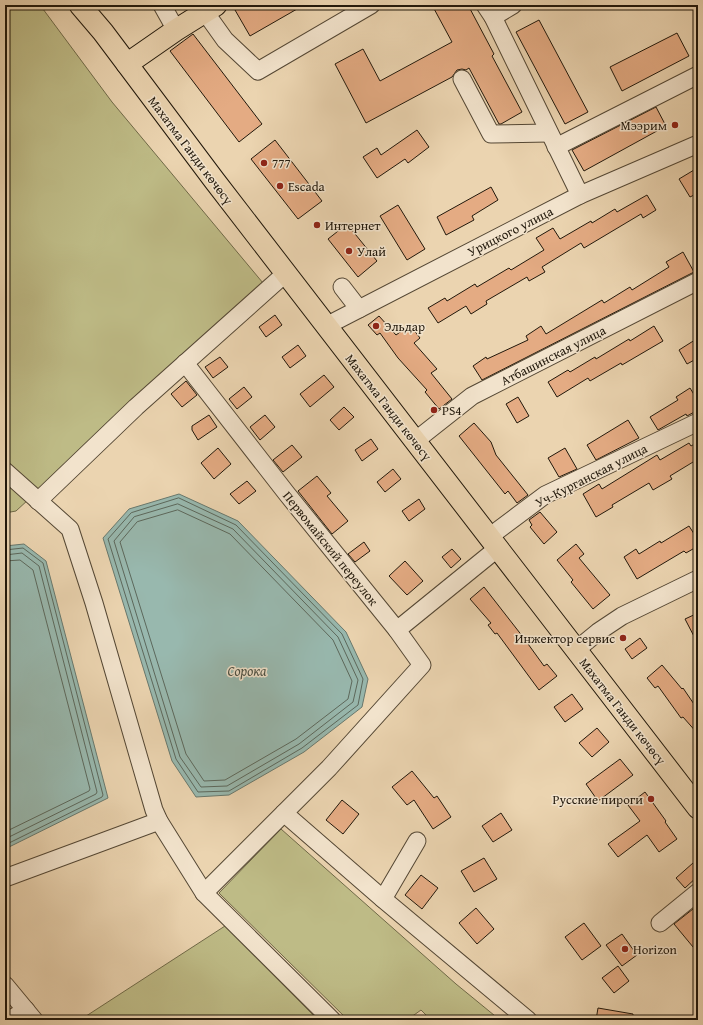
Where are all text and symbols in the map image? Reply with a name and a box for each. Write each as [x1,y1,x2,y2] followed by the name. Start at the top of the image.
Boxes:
[144,92,238,209] street label: Махатма Ганди көчөсү
[621,116,667,135] place label: Мээрим
[670,120,680,130] marker: Мээрим
[272,154,291,173] place label: 777
[259,158,269,168] marker: 777
[288,177,326,196] place label: Escada
[275,181,285,191] marker: Escada
[464,201,557,261] street label: Урицкого улица
[325,216,381,235] place label: Интернет
[312,220,322,230] marker: Интернет
[357,242,386,261] place label: Улай
[344,246,354,256] marker: Улай
[384,317,425,336] place label: Эльдар
[497,320,610,390] street label: Атбашинская улица
[371,321,381,331] marker: Эльдар
[341,350,437,465] street label: Махатма Ганди көчөсү
[442,401,462,420] place label: PS4
[429,405,439,415] marker: PS4
[532,439,651,512] street label: Уч-Курганская улица
[278,487,383,610] street label: Первомайский переулок
[515,629,615,648] place label: Инжектор сервис
[618,633,628,643] marker: Инжектор сервис
[575,654,671,769] street label: Махатма Ганди көчөсү
[227,661,267,681] water label: Сорока
[552,790,643,809] place label: Русские пироги
[646,794,656,804] marker: Русские пироги
[633,940,678,959] place label: Horizon
[620,944,630,954] marker: Horizon

